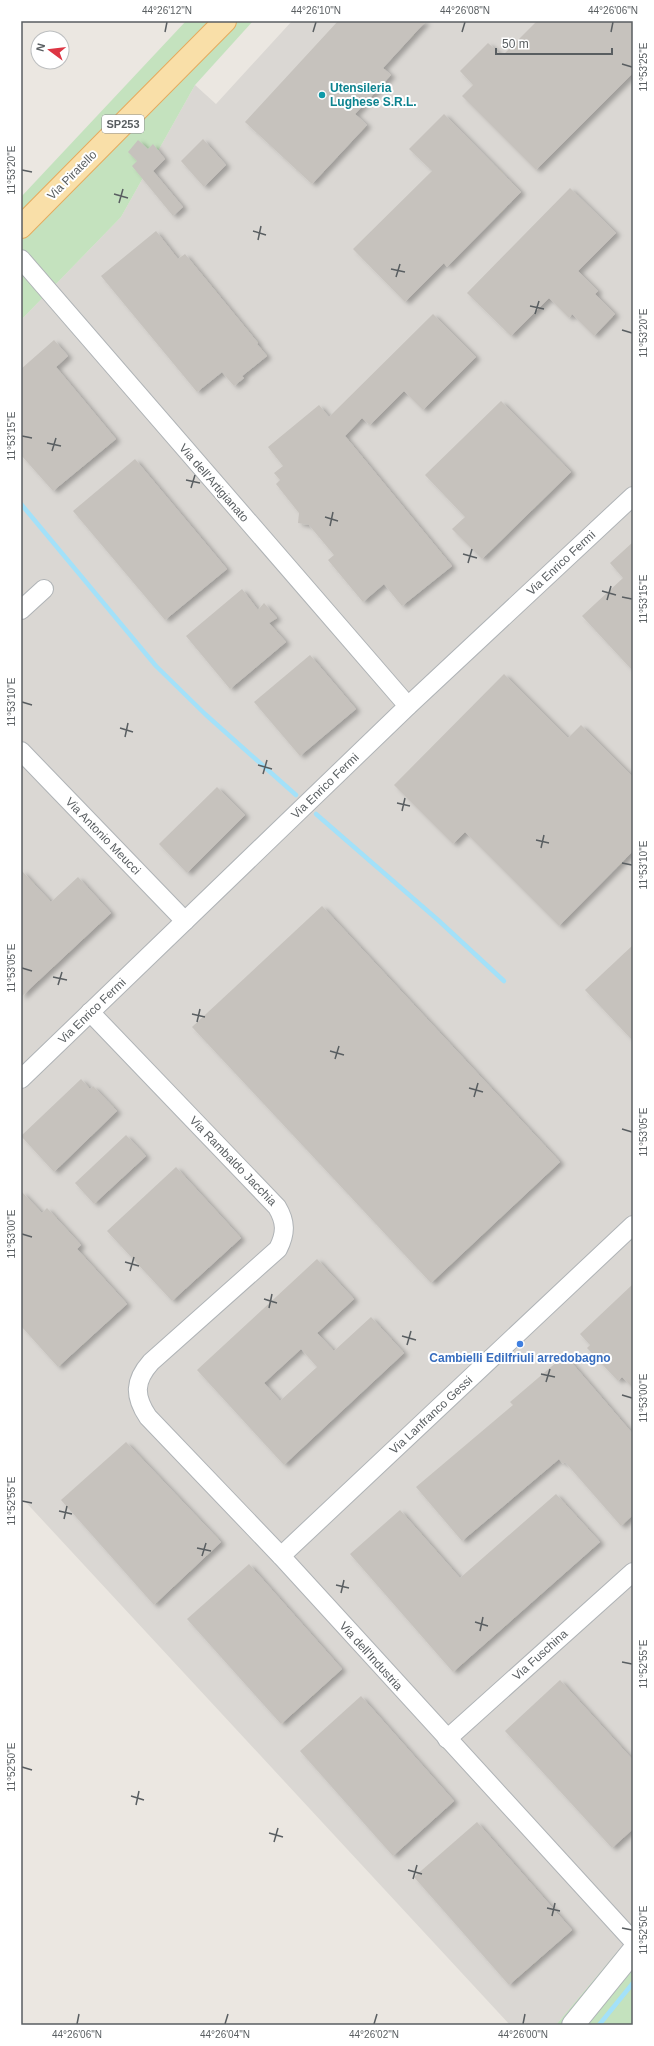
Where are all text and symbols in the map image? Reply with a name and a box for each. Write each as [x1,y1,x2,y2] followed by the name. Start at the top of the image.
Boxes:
[142,5,192,16] text: 44°26'12"N
[291,5,341,16] text: 44°26'10"N
[440,5,490,16] text: 44°26'08"N
[588,5,638,16] text: 44°26'06"N
[30,30,70,70] north arrow
[496,30,612,56] scale bar
[502,37,529,51] text: 50 m
[34,42,47,53] text: N
[638,42,649,91] text: 11°53'25"E
[330,81,417,109] place label: Utensileria Lughese S.R.L.
[317,90,327,100] marker: Utensileria Lughese S.R.L.
[102,115,144,133] road number: SP253
[6,145,17,194] text: 11°53'20"E
[44,147,100,203] street label: Via Piratello
[638,308,649,357] text: 11°53'20"E
[6,411,17,460] text: 11°53'15"E
[176,441,252,525] street label: Via dell'Artigianato
[524,528,598,598] street label: Via Enrico Fermi
[638,574,649,623] text: 11°53'15"E
[6,677,17,726] text: 11°53'10"E
[288,750,362,822] street label: Via Enrico Fermi
[63,795,143,877] street label: Via Antonio Meucci
[638,840,649,889] text: 11°53'10"E
[6,943,17,992] text: 11°53'05"E
[55,975,129,1047] street label: Via Enrico Fermi
[638,1107,649,1156] text: 11°53'05"E
[187,1113,280,1209] street label: Via Rambaldo Jacchia
[6,1209,17,1258] text: 11°53'00"E
[515,1339,525,1349] marker: Cambielli Edilfriuli arredobagno
[429,1351,611,1365] place label: Cambielli Edilfriuli arredobagno
[387,1373,475,1457] street label: Via Lanfranco Gessi
[638,1373,649,1422] text: 11°53'00"E
[6,1476,17,1525] text: 11°52'55"E
[337,1619,406,1693] street label: Via dell'Industria
[510,1626,571,1683] street label: Via Fuschina
[638,1639,649,1688] text: 11°52'55"E
[6,1742,17,1791] text: 11°52'50"E
[638,1905,649,1954] text: 11°52'50"E
[52,2029,102,2040] text: 44°26'06"N
[200,2029,250,2040] text: 44°26'04"N
[349,2029,399,2040] text: 44°26'02"N
[498,2029,548,2040] text: 44°26'00"N

